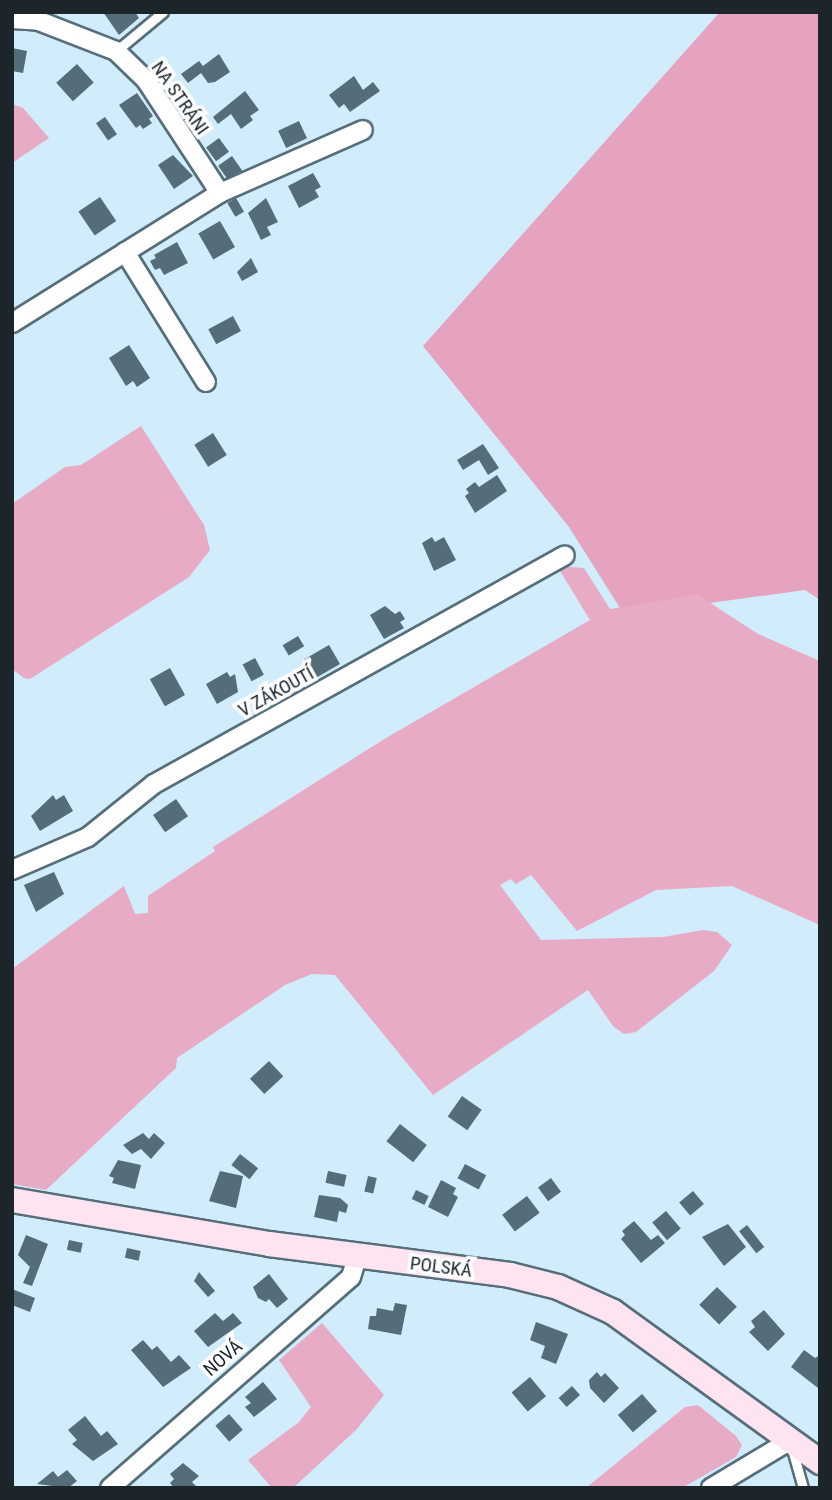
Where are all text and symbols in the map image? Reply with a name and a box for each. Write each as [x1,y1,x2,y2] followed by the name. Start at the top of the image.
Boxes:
[146,57,214,139] street label: NA STRÁNI
[234,662,318,722] street label: V ZÁKOUTÍ
[409,1252,473,1282] street label: POLSKÁ
[199,1335,247,1381] street label: NOVÁ

